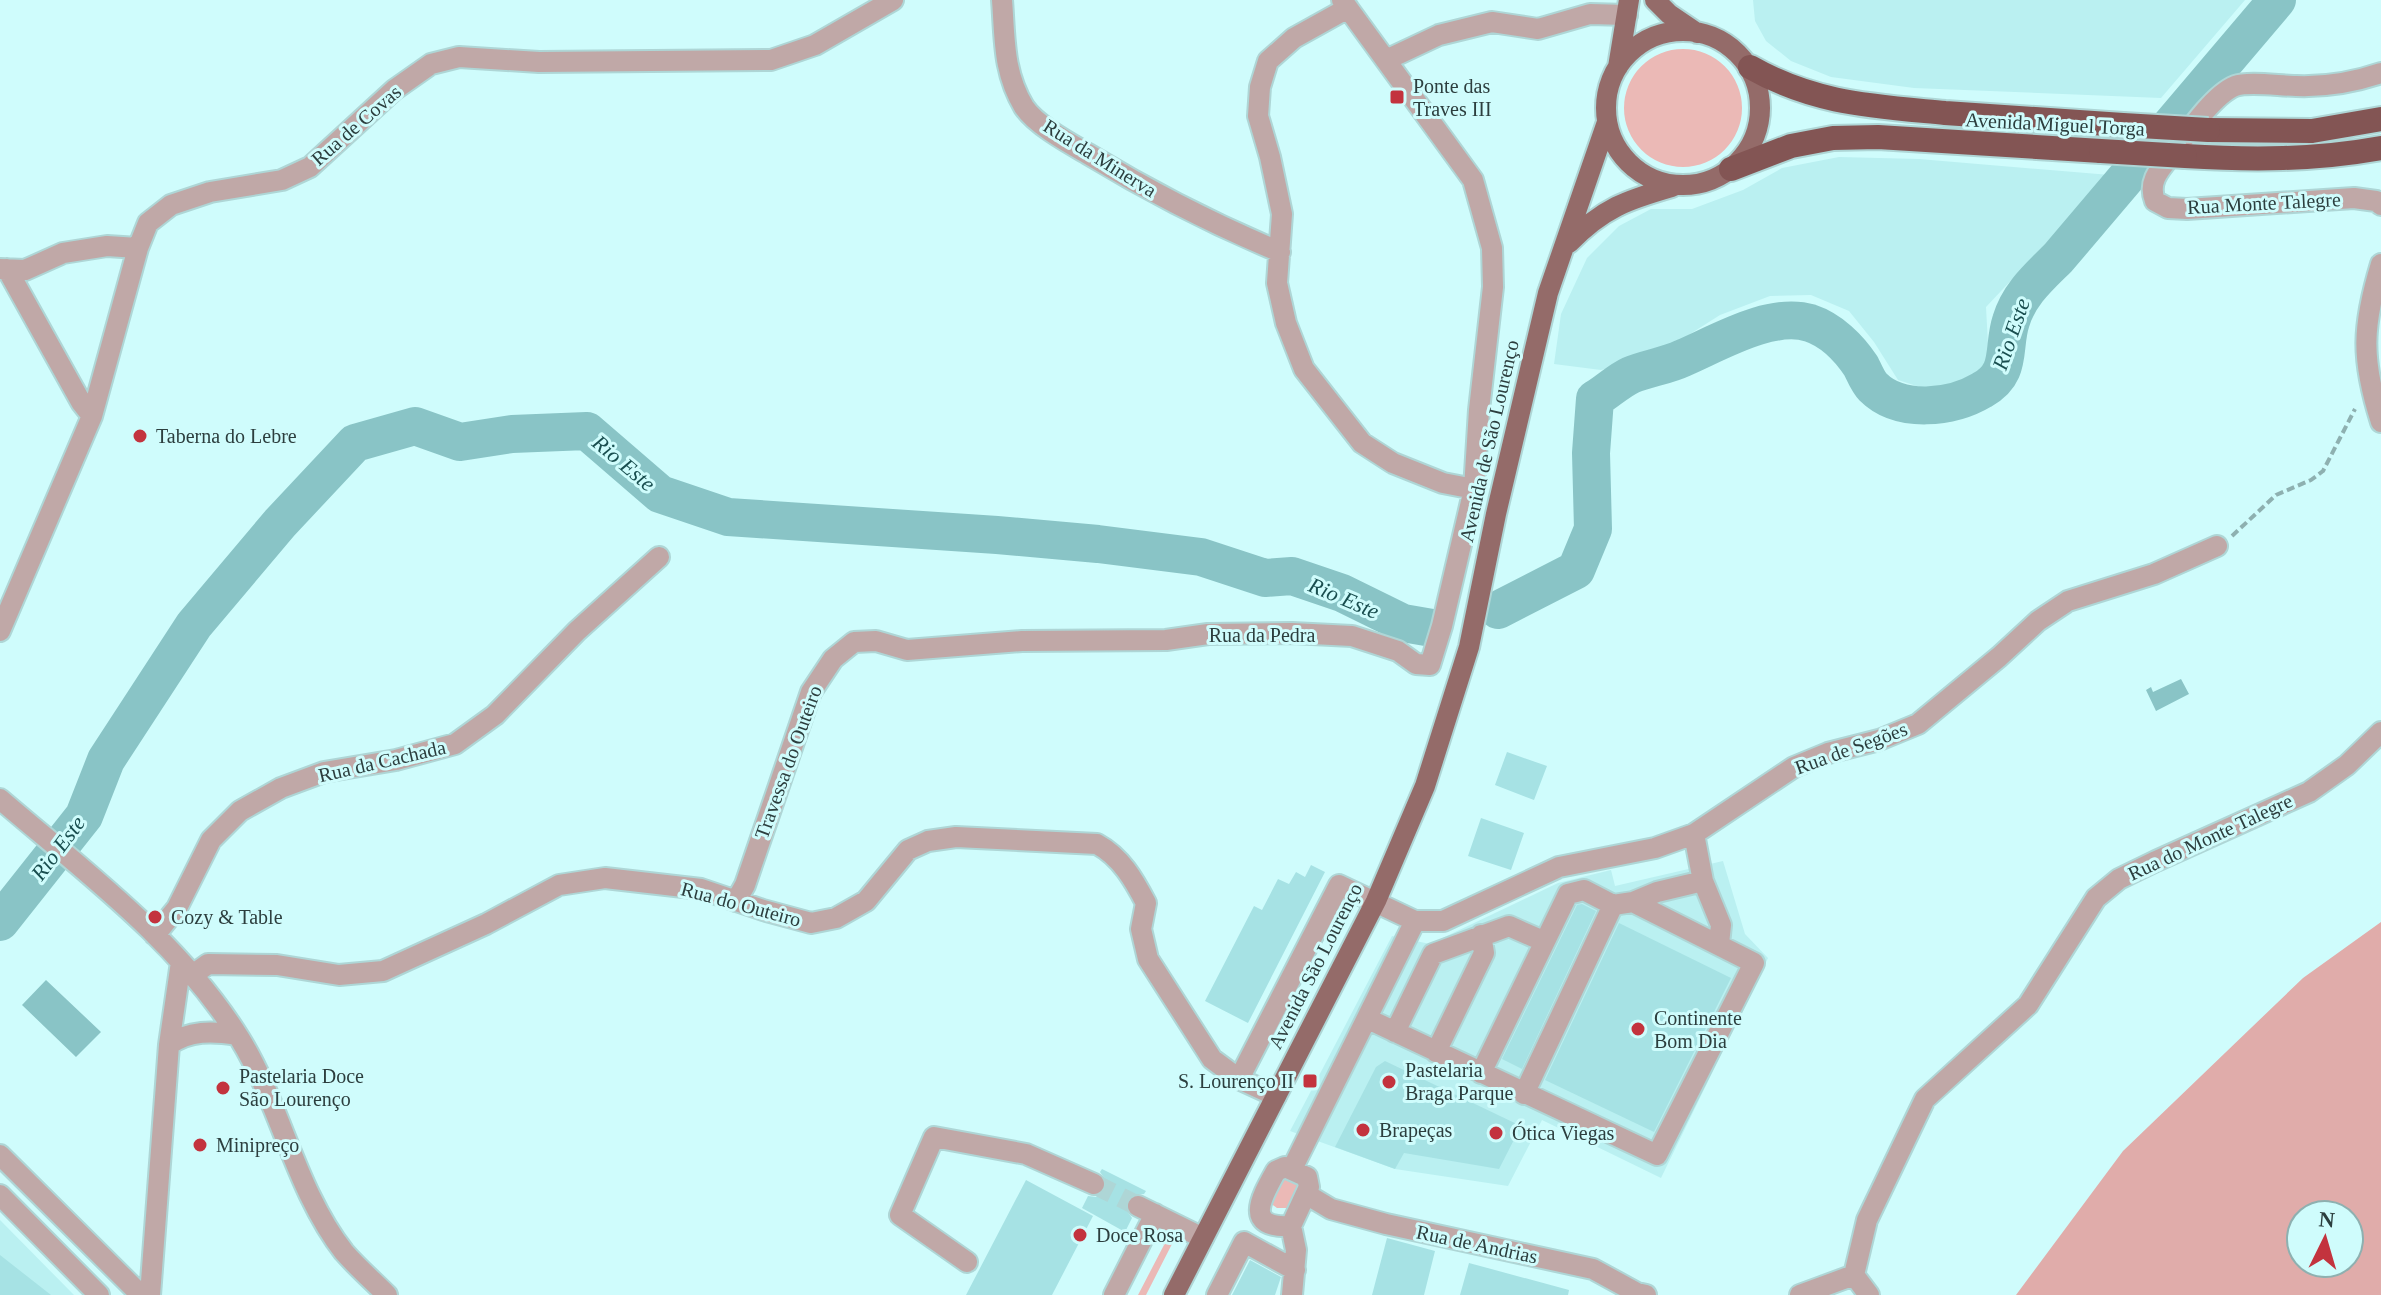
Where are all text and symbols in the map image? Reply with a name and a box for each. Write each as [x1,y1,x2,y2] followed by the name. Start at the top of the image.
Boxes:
[1413,75,1492,120] place label: Ponte das Traves III
[307,80,405,170] street label: Rua de Covas
[1388,88,1406,106] marker: Ponte das Traves III
[1965,108,2145,141] street label: Avenida Miguel Torga
[1040,115,1161,202] street label: Rua da Minerva
[2187,188,2342,219] street label: Rua Monte Talegre
[1987,295,2035,374] water label: Rio Este
[1455,338,1524,544] street label: Avenida de São Lourenço
[156,425,297,447] place label: Taberna do Lebre
[131,427,149,445] marker: Taberna do Lebre
[587,429,661,496] water label: Rio Este
[1304,572,1383,624] water label: Rio Este
[1209,624,1315,646] street label: Rua da Pedra
[750,682,826,842] street label: Travessa do Outeiro
[1792,717,1911,779] street label: Rua de Segões
[316,736,448,786] street label: Rua da Cachada
[2124,789,2296,886] street label: Rua do Monte Talegre
[25,811,90,886] water label: Rio Este
[679,877,803,931] street label: Rua do Outeiro
[1264,880,1367,1053] street label: Avenida São Lourenço
[171,906,283,929] place label: Cozy & Table
[146,908,164,926] marker: Cozy & Table
[1654,1007,1742,1052] place label: Continente Bom Dia
[1629,1020,1647,1038] marker: Continente Bom Dia
[1405,1059,1513,1105] place label: Pastelaria Braga Parque
[239,1065,364,1111] place label: Pastelaria Doce São Lourenço
[1178,1070,1294,1093] place label: S. Lourenço II
[1301,1072,1319,1090] marker: S. Lourenço II
[1380,1073,1398,1091] marker: Pastelaria Braga Parque
[214,1079,232,1097] marker: Pastelaria Doce São Lourenço
[1379,1119,1453,1142] place label: Brapeças
[1354,1121,1372,1139] marker: Brapeças
[1512,1121,1615,1145] place label: Ótica Viegas
[1487,1124,1505,1142] marker: Ótica Viegas
[216,1134,299,1157] place label: Minipreço
[191,1136,209,1154] marker: Minipreço
[2285,1199,2365,1279] north arrow
[2318,1206,2336,1233] text: N
[1414,1220,1540,1268] street label: Rua de Andrias
[1096,1224,1183,1246] place label: Doce Rosa
[1071,1226,1089,1244] marker: Doce Rosa

